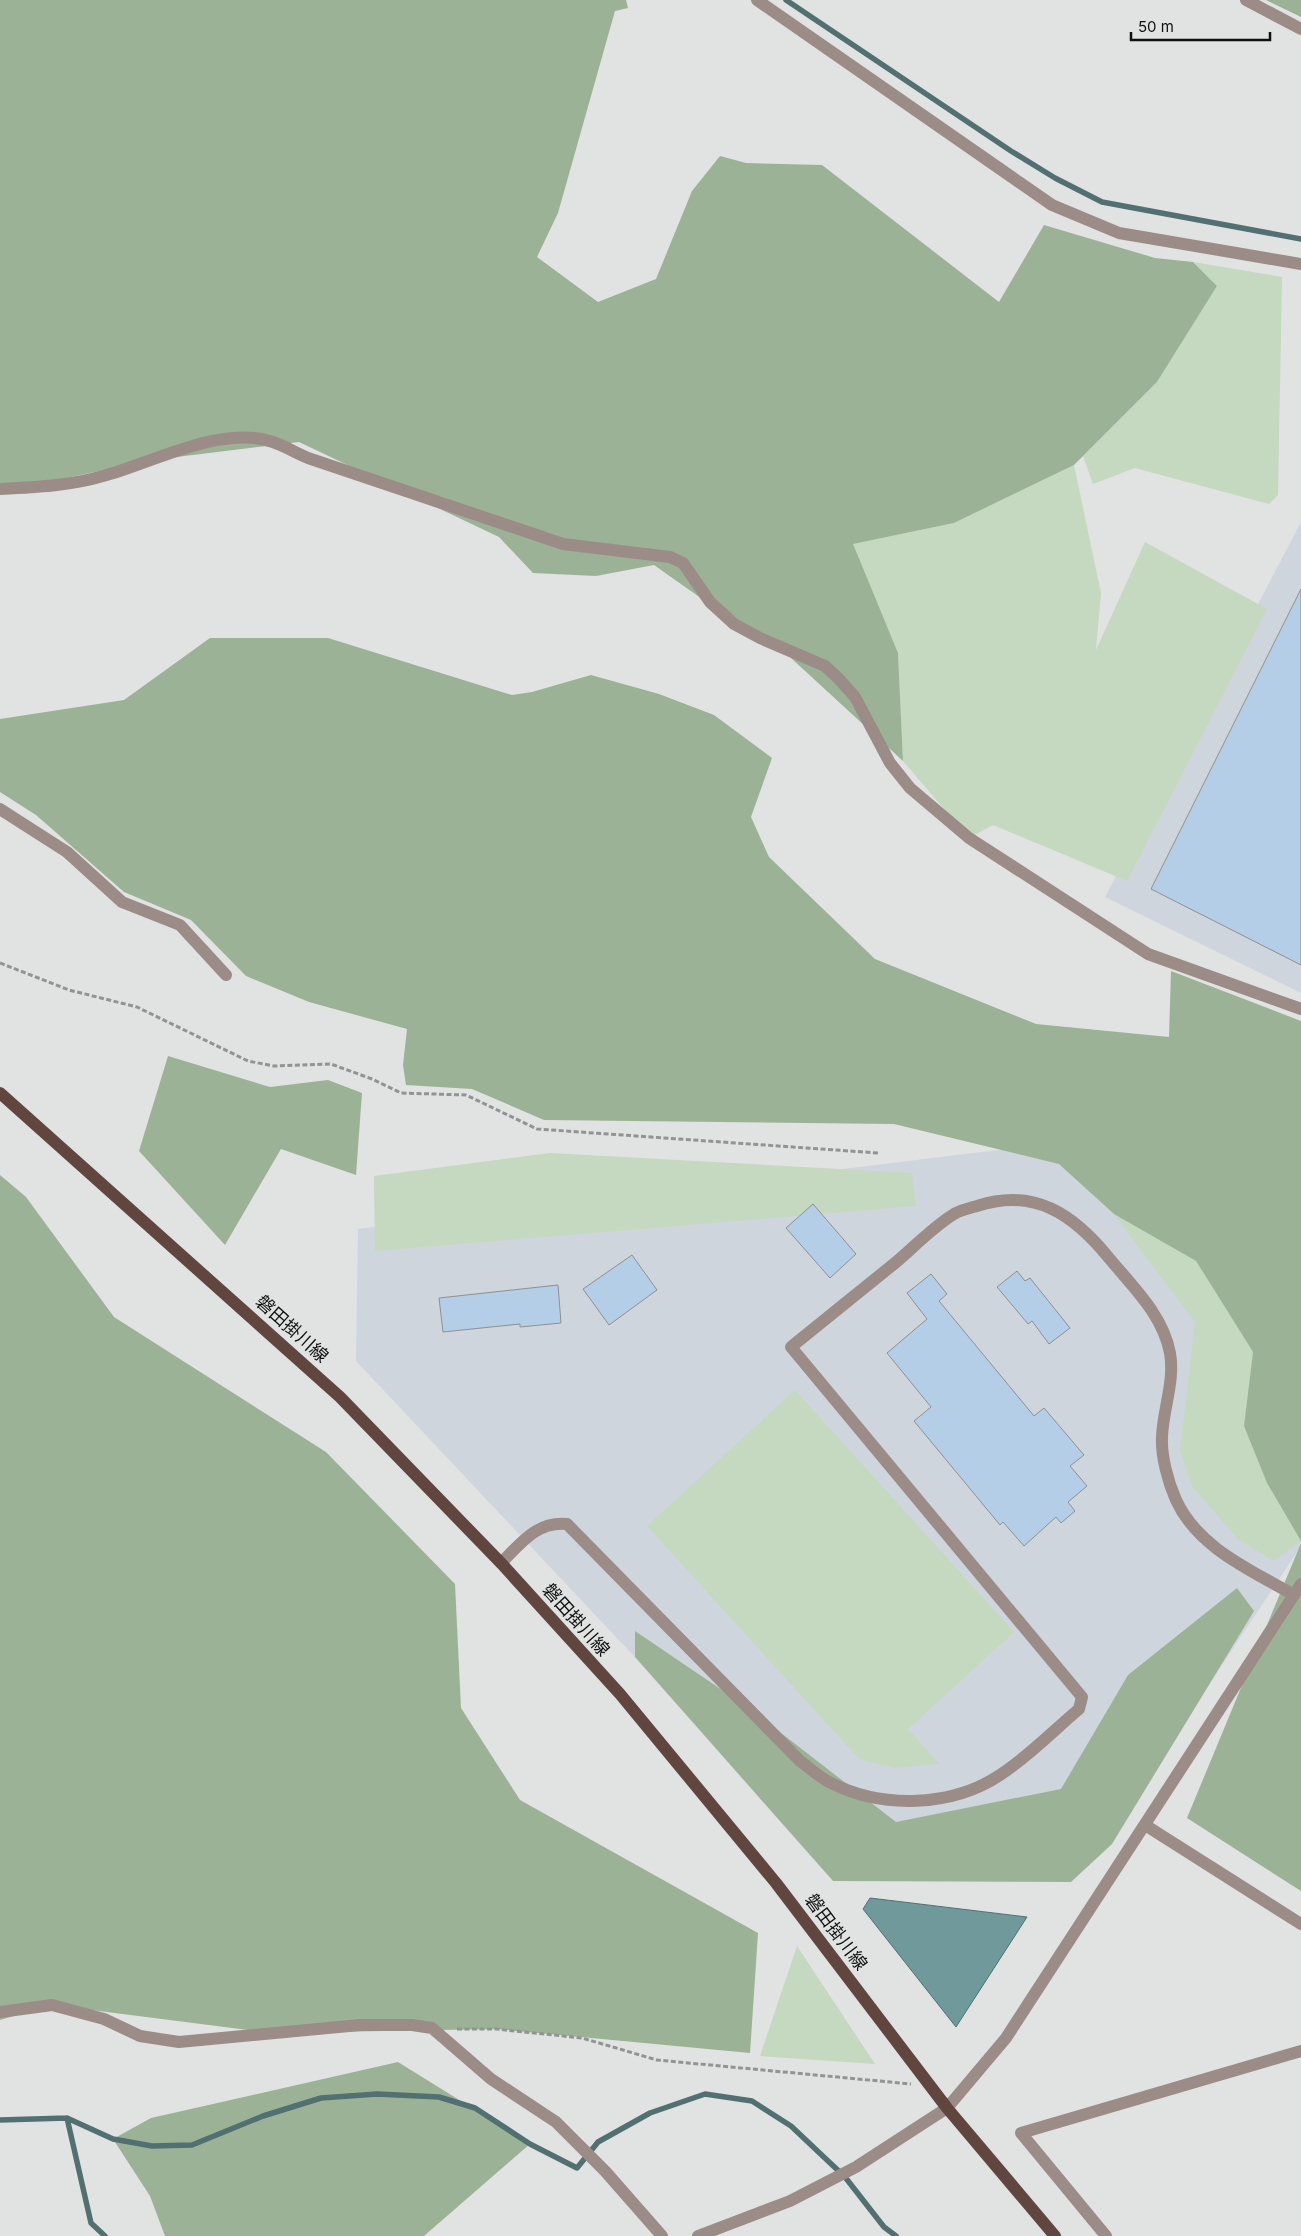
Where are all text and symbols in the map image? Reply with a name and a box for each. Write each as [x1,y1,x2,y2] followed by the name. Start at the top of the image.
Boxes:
[1131,10,1270,42] scale bar
[1138,17,1174,36] text: 50 m
[252,1291,333,1367] street label: 磐田掛川線
[538,1579,614,1660] street label: 磐田掛川線
[801,1889,872,1974] street label: 磐田掛川線

